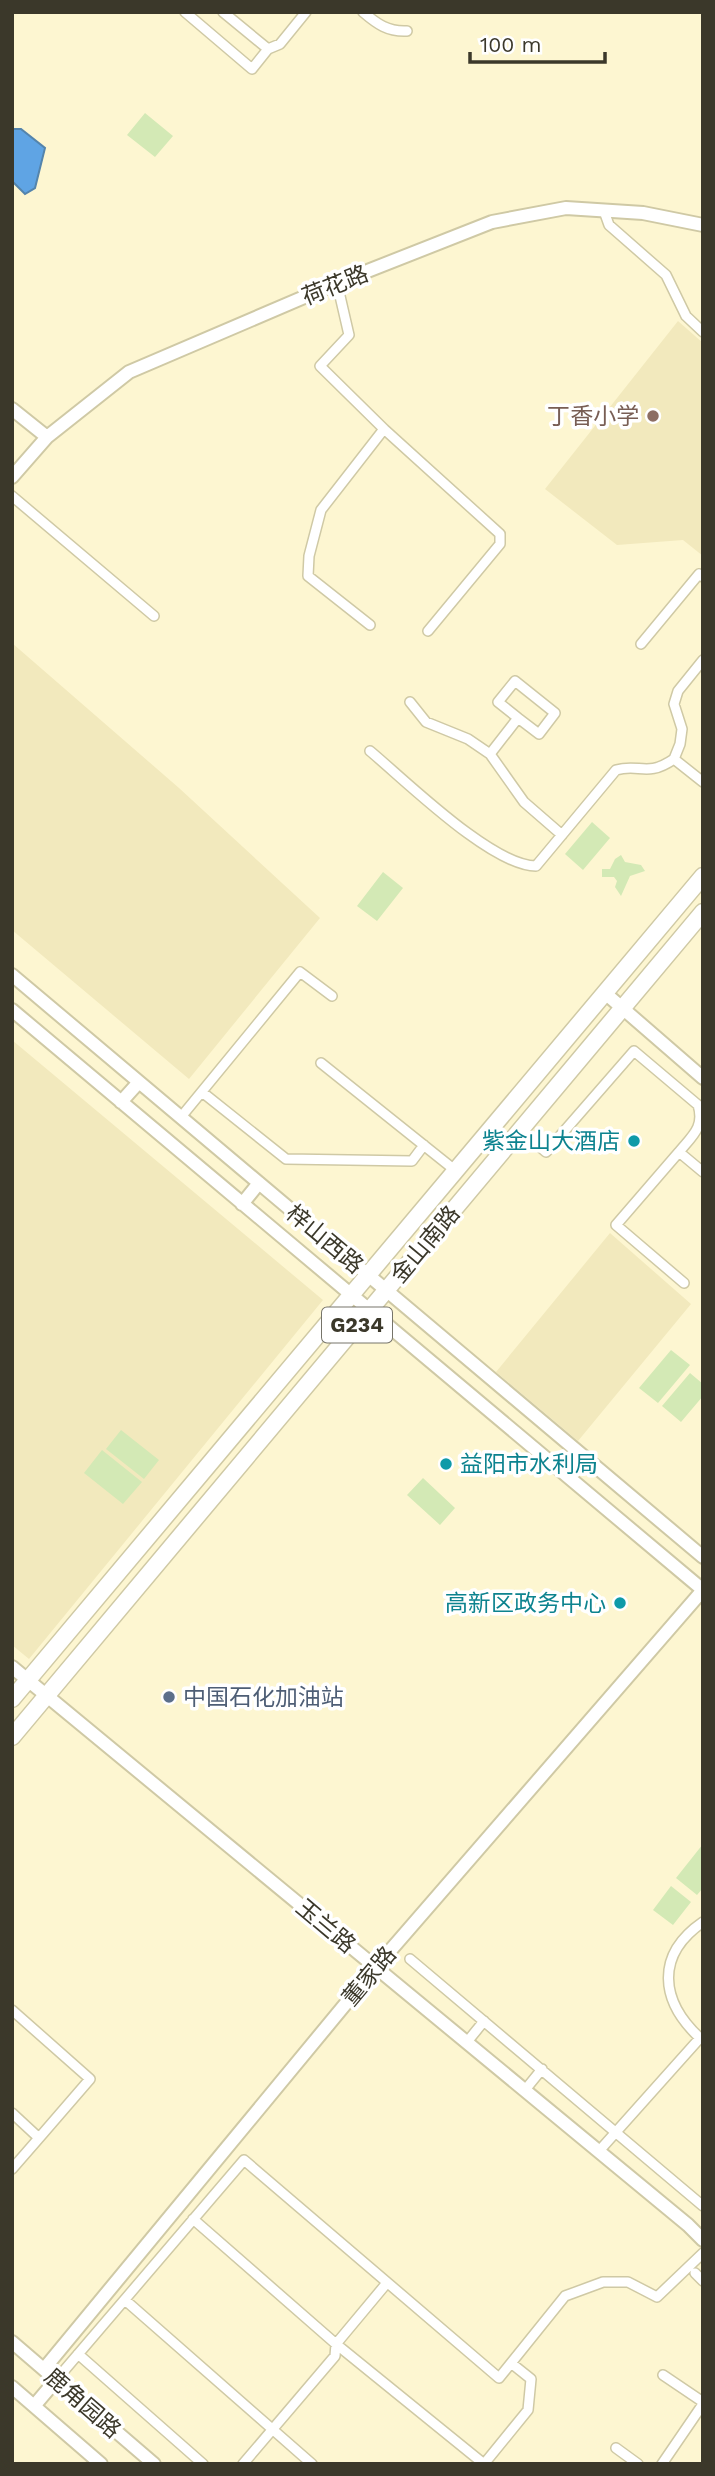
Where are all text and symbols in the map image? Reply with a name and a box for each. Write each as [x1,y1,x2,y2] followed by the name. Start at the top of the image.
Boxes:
[470,21,605,65] scale bar
[480,32,542,57] text: 100 m
[298,260,372,311] street label: 荷花路
[547,403,639,430] place label: 丁香小学
[645,408,661,424] marker: 丁香小学
[482,1128,620,1155] place label: 紫金山大酒店
[626,1133,642,1149] marker: 紫金山大酒店
[281,1199,369,1279] street label: 梓山西路
[385,1200,465,1288] street label: 金山南路
[322,1308,392,1342] road number: G234
[460,1451,598,1478] place label: 益阳市水利局
[438,1456,454,1472] marker: 益阳市水利局
[445,1590,606,1617] place label: 高新区政务中心
[612,1595,628,1611] marker: 高新区政务中心
[183,1684,344,1711] place label: 中国石化加油站
[161,1689,177,1705] marker: 中国石化加油站
[291,1894,361,1959] street label: 玉兰路
[337,1941,402,2011] street label: 董家路
[39,2363,126,2444] street label: 鹿角园路

